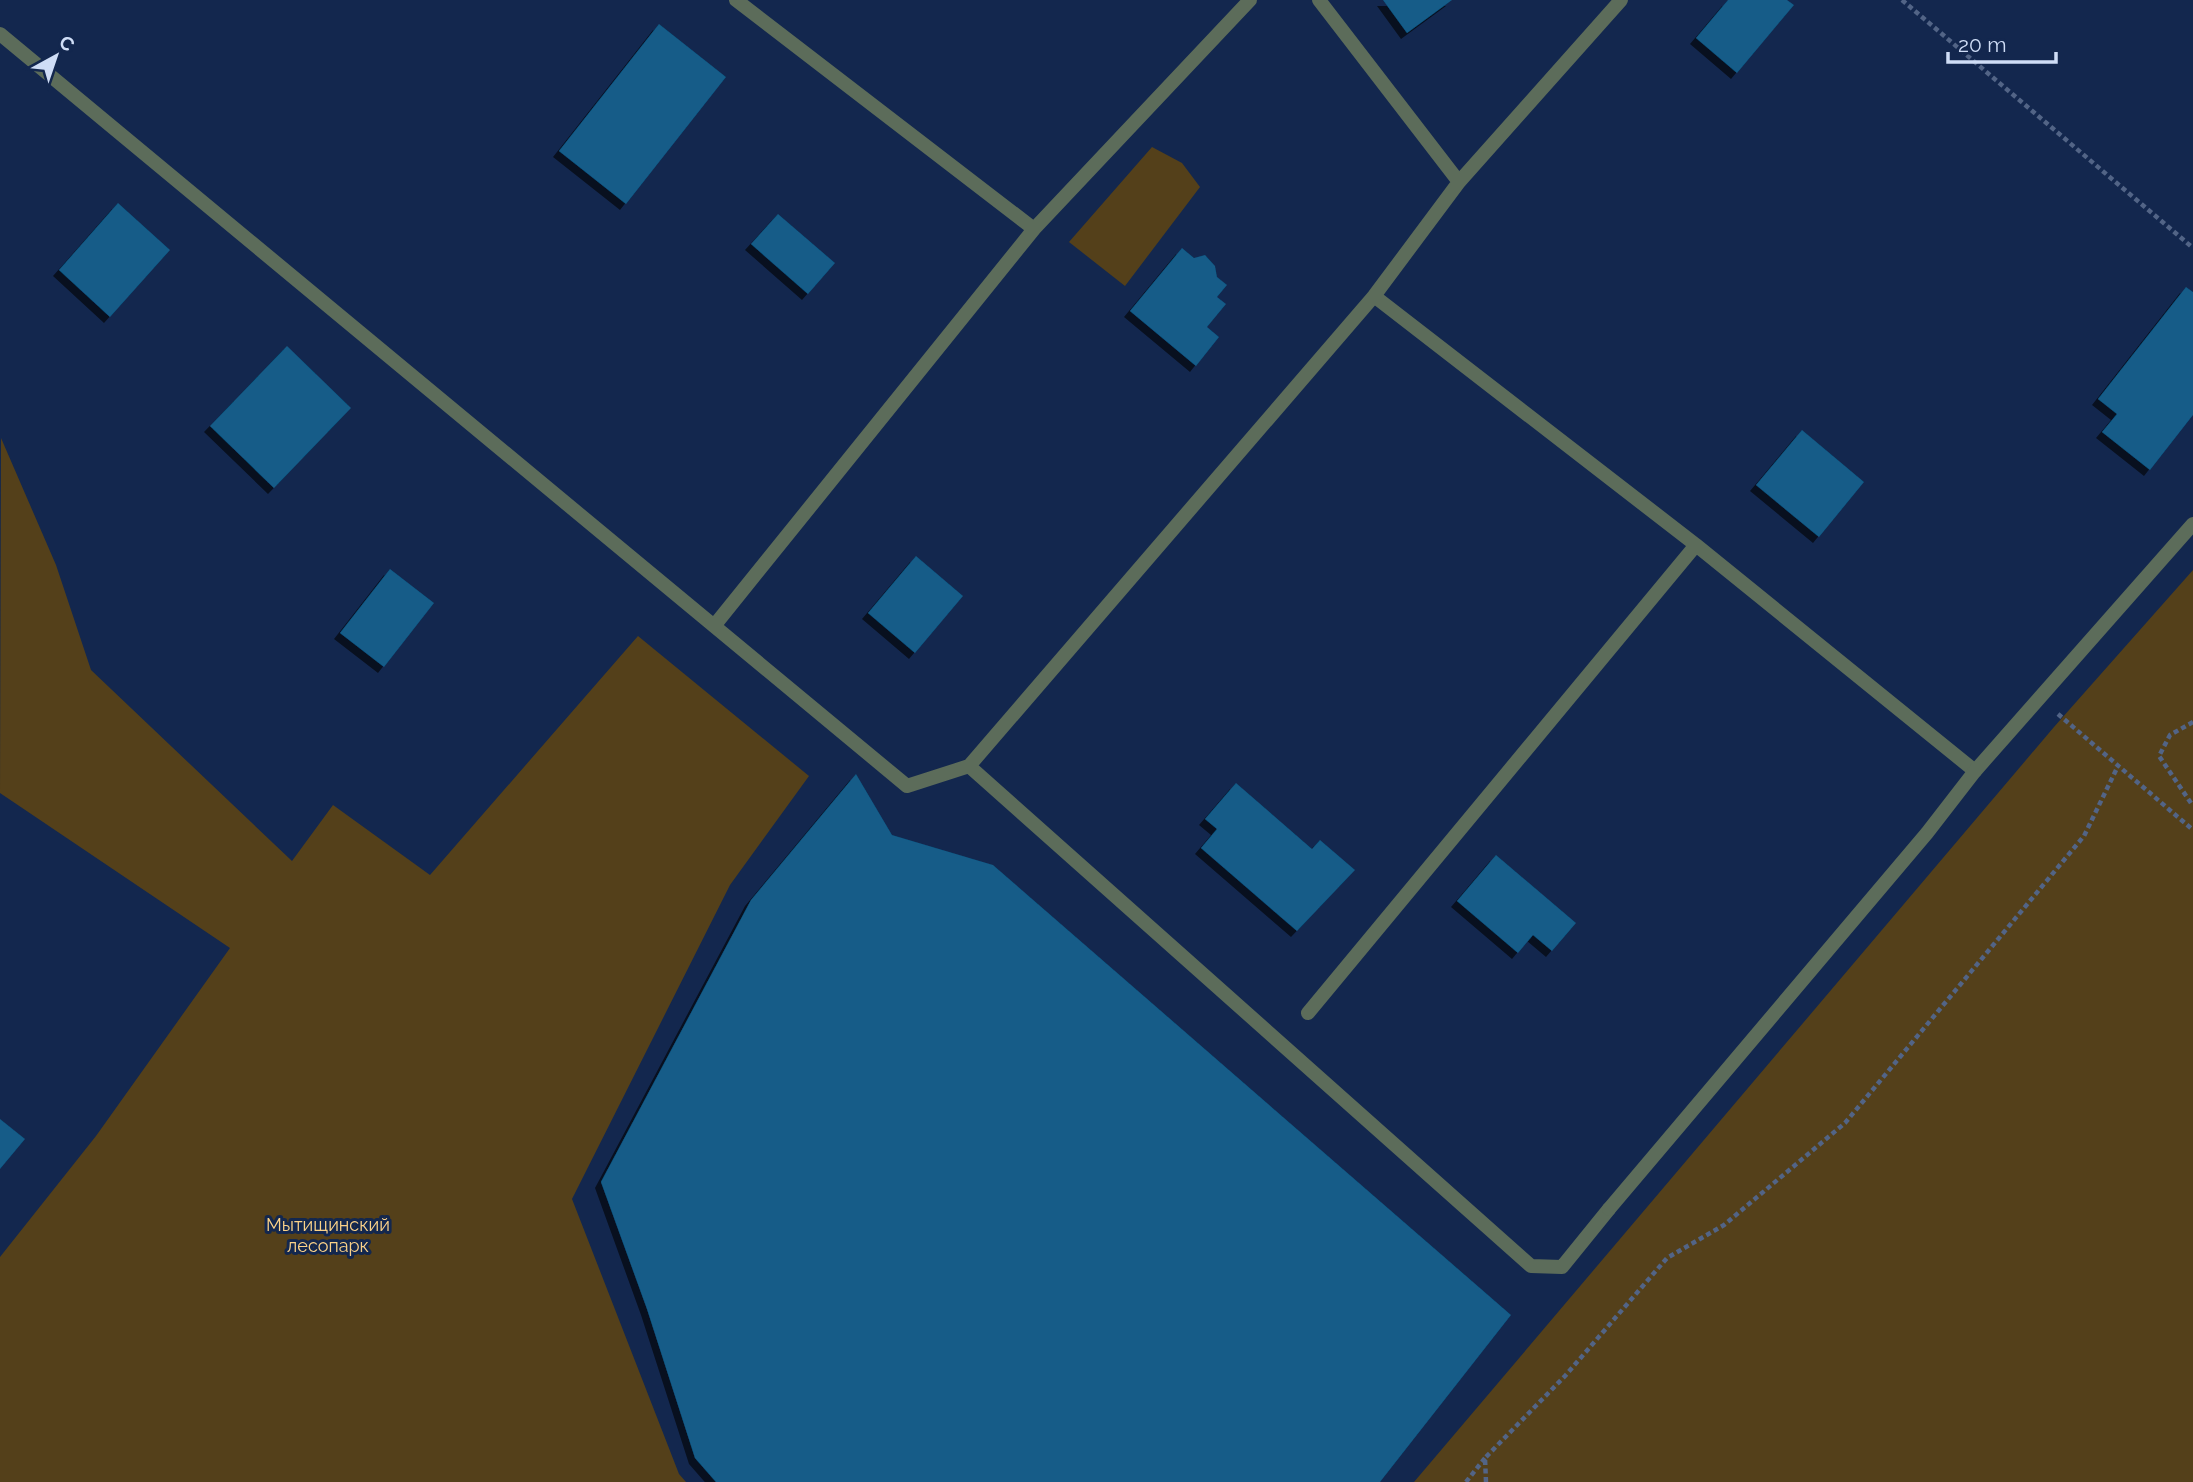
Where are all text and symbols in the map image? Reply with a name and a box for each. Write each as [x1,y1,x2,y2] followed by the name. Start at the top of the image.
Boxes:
[21,21,91,91] north arrow
[1948,21,2056,65] scale bar
[55,30,79,56] text: С
[1958,32,2006,57] text: 20 m
[266,1214,390,1256] park label: Мытищинский лесопарк

